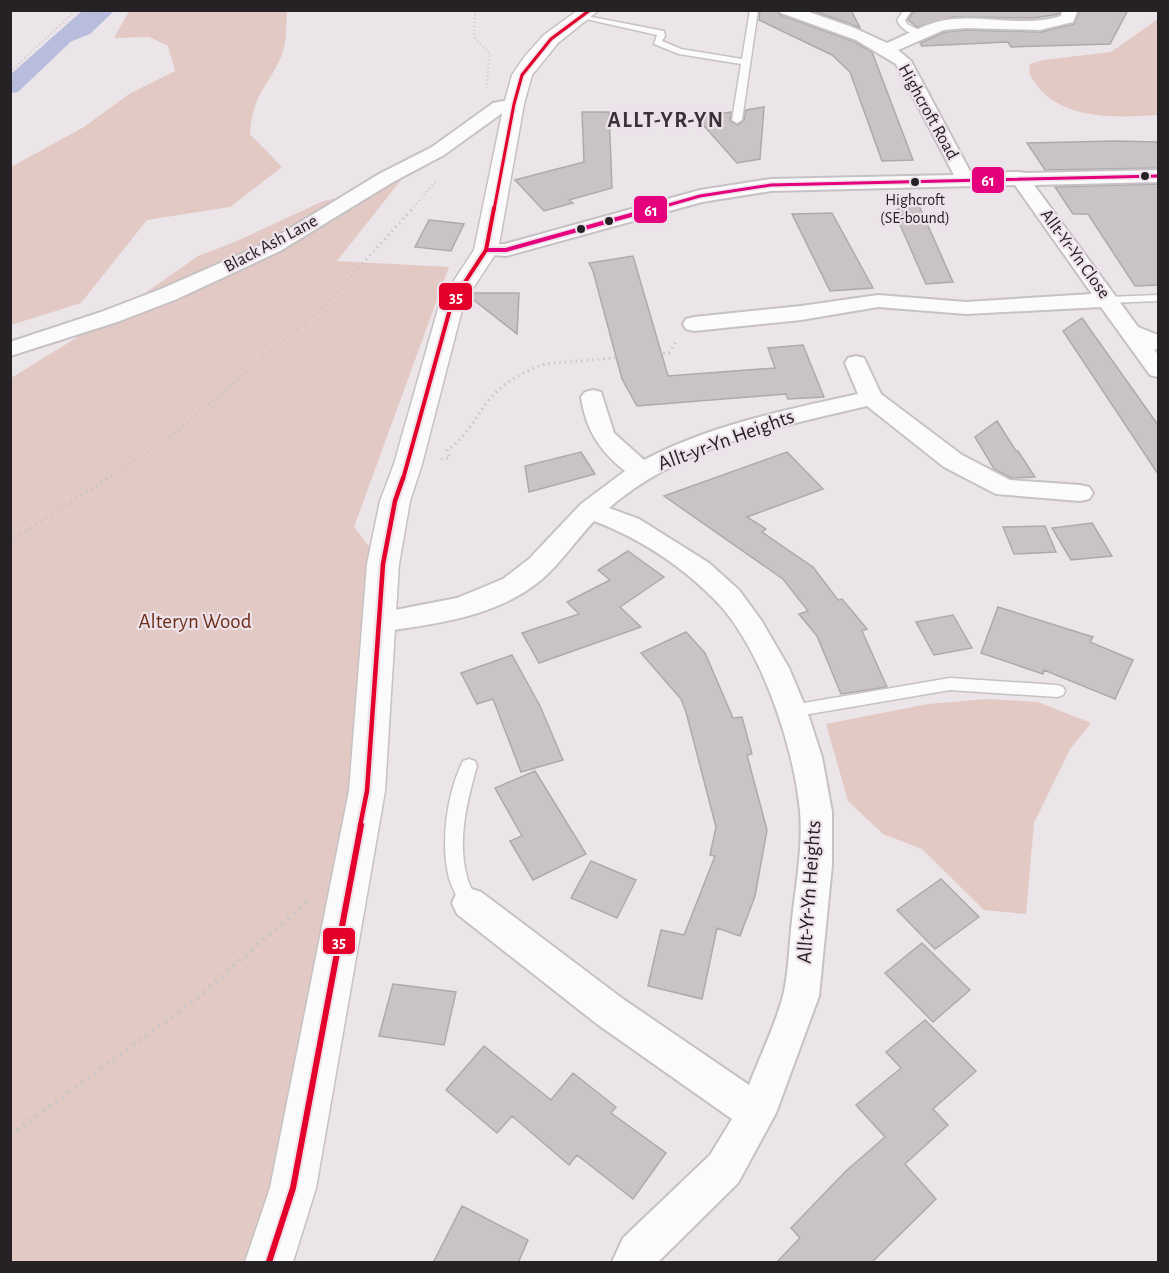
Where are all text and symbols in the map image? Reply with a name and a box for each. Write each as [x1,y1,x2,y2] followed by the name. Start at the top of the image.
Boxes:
[894,61,962,163] street label: Highcroft Road
[608,109,724,131] district label: ALLT-YR-YN
[971,166,1005,194] line badge: 61
[1139,170,1151,182] unlabelled marker
[981,173,995,189] text: 61
[909,176,921,188] marker: Highcroft (SE-bound)
[880,192,950,226] place label: Highcroft (SE-bound)
[633,195,668,224] line badge: 61
[644,203,658,219] text: 61
[1037,206,1113,302] street label: Allt-Yr-Yn Close
[221,212,321,276] street label: Black Ash Lane
[603,215,615,227] unlabelled marker
[575,223,587,235] unlabelled marker
[438,282,473,311] line badge: 35
[449,289,463,305] text: 35
[655,406,797,474] street label: Allt-yr-Yn Heights
[138,611,252,632] park label: Alteryn Wood
[794,820,824,964] street label: Allt-Yr-Yn Heights
[322,927,356,955] line badge: 35
[332,934,346,950] text: 35

